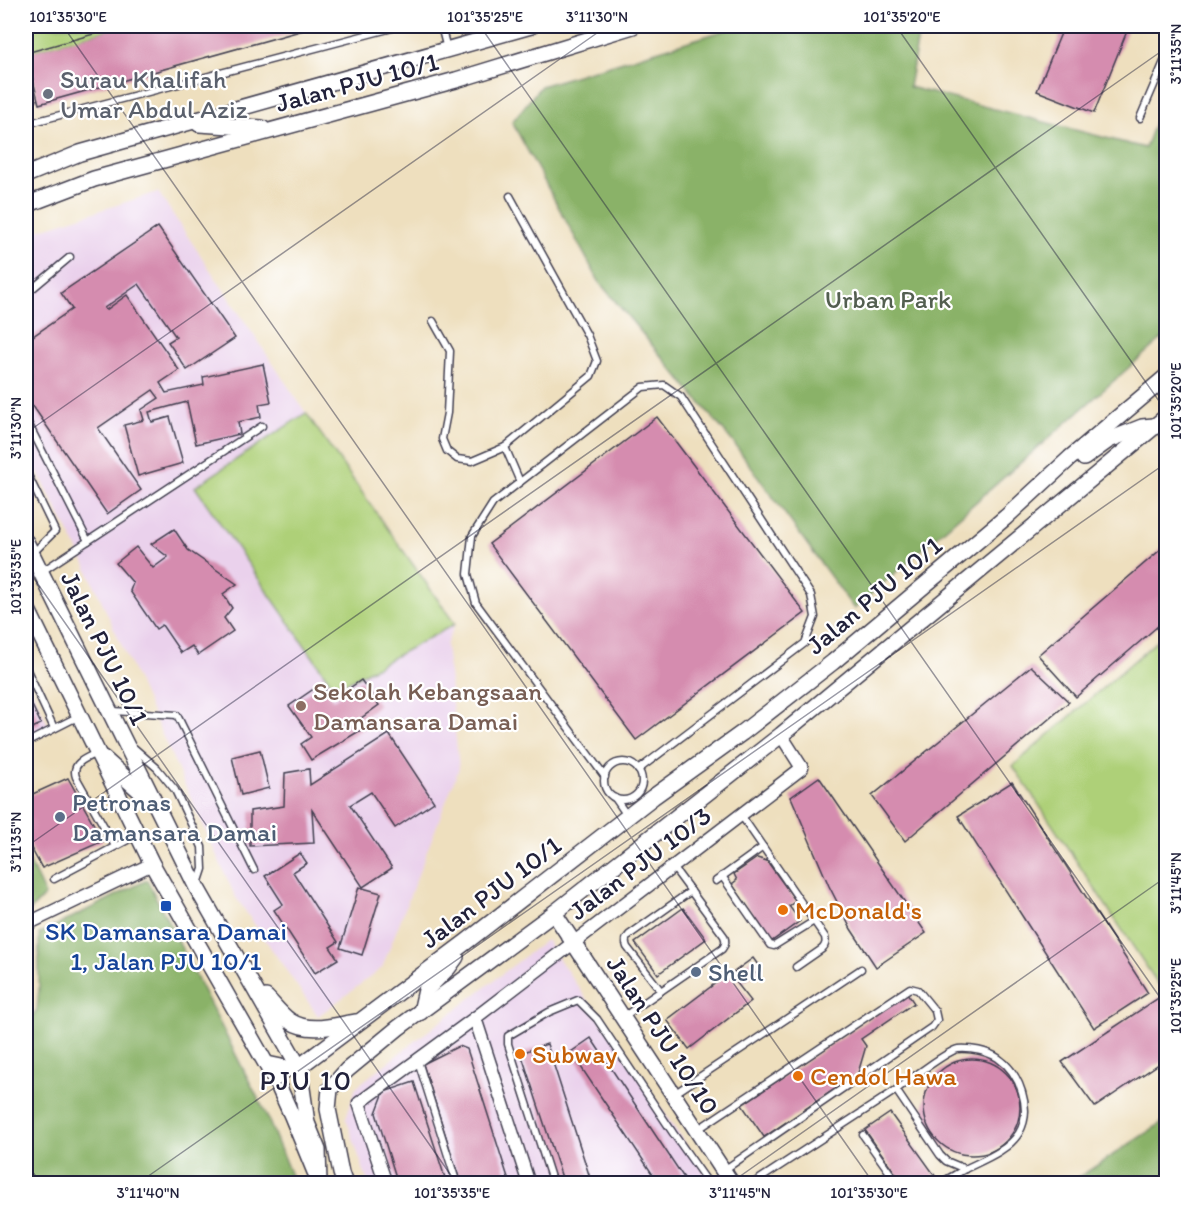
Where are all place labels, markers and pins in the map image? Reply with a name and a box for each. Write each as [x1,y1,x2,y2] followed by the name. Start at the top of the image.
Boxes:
[60,63,248,125] place label: Surau Khalifah Umar Abdul Aziz
[41,87,55,101] marker: Surau Khalifah Umar Abdul Aziz
[313,675,542,737] place label: Sekolah Kebangsaan Damansara Damai
[294,699,308,713] marker: Sekolah Kebangsaan Damansara Damai
[72,786,277,848] place label: Petronas Damansara Damai
[53,810,67,824] marker: Petronas Damansara Damai
[795,894,922,926] place label: McDonald's
[159,899,173,913] marker: SK Damansara Damai 1, Jalan PJU 10/1
[776,903,790,917] marker: McDonald's
[45,915,287,977] place label: SK Damansara Damai 1, Jalan PJU 10/1
[708,956,764,988] place label: Shell
[689,965,703,979] marker: Shell
[532,1038,617,1070] place label: Subway
[513,1047,527,1061] marker: Subway
[810,1060,957,1092] place label: Cendol Hawa
[791,1069,805,1083] marker: Cendol Hawa

